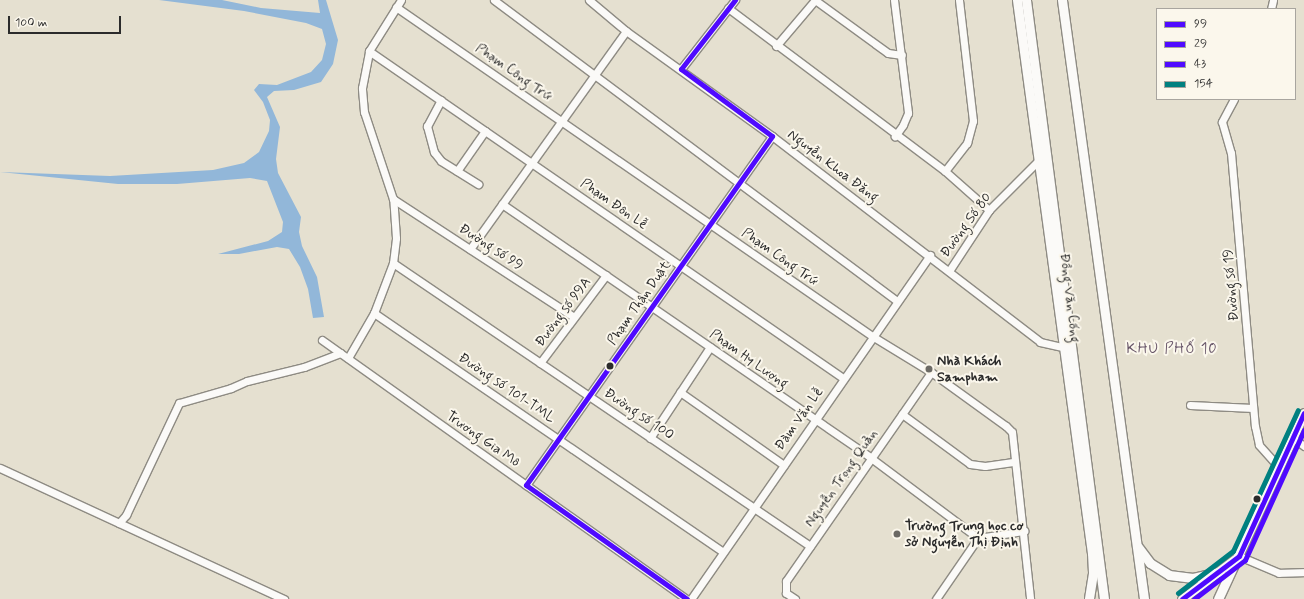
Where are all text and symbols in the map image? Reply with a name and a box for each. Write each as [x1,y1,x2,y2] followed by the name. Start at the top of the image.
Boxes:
[10,8,123,34] scale bar
[1156,8,1296,100] legend
[15,15,47,31] text: 100 m
[1194,16,1207,32] text: 99
[1194,36,1207,52] text: 29
[472,39,556,105] street label: Phạm Công Trứ
[1194,56,1206,72] text: 43
[1194,76,1213,92] text: 154
[784,126,882,206] street label: Nguyễn Khoa Đăng
[577,174,651,234] street label: Phạm Đôn Lễ
[937,189,995,261] street label: Đường Số 80
[456,220,526,274] street label: Đường số 99
[738,224,822,290] street label: Phạm Công Trứ
[1219,248,1243,322] street label: Đường số 19
[1056,252,1084,344] street label: Đồng Văn Cống
[604,258,674,348] street label: Phạm Thận Duật
[531,274,595,350] street label: Đường số 99A
[706,325,792,393] street label: Phạm Hy Lượng
[1128,341,1216,359] district label: KHU PHỐ 10
[455,349,559,427] street label: Đường số 101-TML
[937,353,1002,386] place label: Nhà Khách Sampham
[605,361,615,371] unlabelled marker
[924,364,934,374] marker: Nhà Khách Sampham
[601,384,677,444] street label: Đường số 100
[771,384,827,454] street label: Đàm Văn Lễ
[443,407,523,471] street label: Trương Gia Mô
[802,427,880,529] street label: Nguyễn Trọng Quản
[1252,494,1262,504] unlabelled marker
[905,518,1024,550] place label: Trường Trung học cơ sở Nguyễn Thị Định
[892,529,902,539] marker: Trường Trung học cơ sở Nguyễn Thị Định

